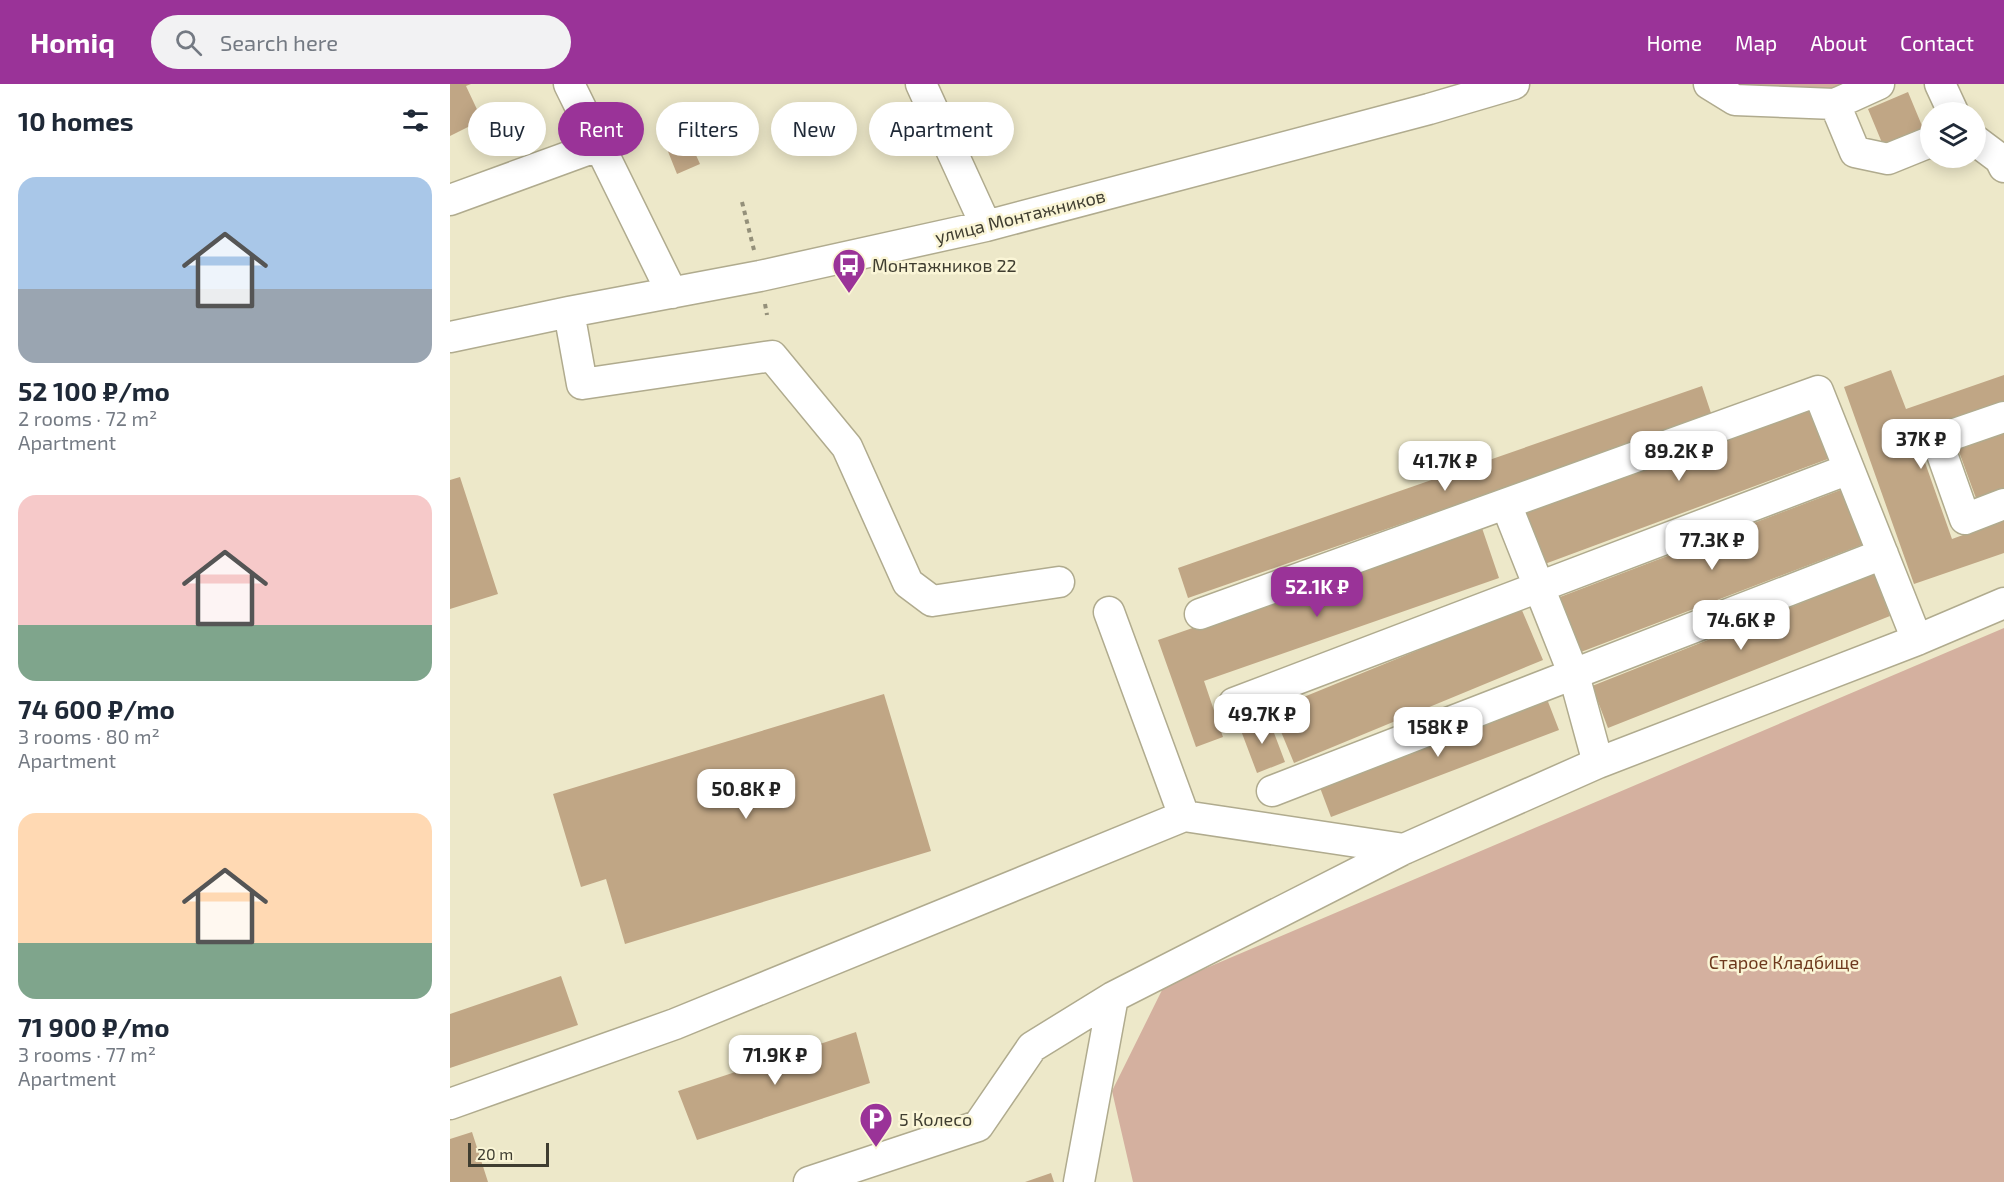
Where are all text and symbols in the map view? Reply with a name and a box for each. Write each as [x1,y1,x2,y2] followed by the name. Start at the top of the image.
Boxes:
[151,15,571,69] search box
[30,25,115,59] text: Homiq
[172,26,205,59] icon: search
[220,29,338,55] text: Search here
[1646,30,1702,55] text: Home
[1735,30,1777,55] text: Map
[1810,30,1867,55] text: About
[1900,30,1974,55] text: Contact
[468,102,546,156] chip: Buy
[558,102,644,156] chip: Rent
[656,102,759,156] chip: Filters
[771,102,857,156] chip: New
[869,102,1014,156] chip: Apartment
[1920,102,1986,168] map controls
[1920,102,1986,168] button: layers
[399,104,432,137] icon: filters
[18,105,134,136] text: 10 homes
[933,184,1107,248] street label: улица Монтажников
[171,216,279,324] icon: home
[831,247,867,294] bus stop icon: Монтажников 22
[872,254,1017,276] place label: Монтажников 22
[18,375,170,406] text: 52 100 ₽/mo
[18,406,157,430] text: 2 rooms · 72 m²
[1879,419,1963,470] pin: 37K ₽
[1896,426,1946,450] text: 37K ₽
[18,430,116,454] text: Apartment
[1624,431,1734,482] pin: 89.2K ₽
[1644,438,1714,462] text: 89.2K ₽
[1390,441,1500,492] pin: 41.7K ₽
[1413,448,1477,472] text: 41.7K ₽
[1657,520,1767,571] pin: 77.3K ₽
[1679,527,1745,551] text: 77.3K ₽
[171,534,279,642] icon: home
[1262,567,1372,618] pin: 52.1K ₽
[1285,574,1349,598] text: 52.1K ₽
[1686,600,1796,651] pin: 74.6K ₽
[1707,607,1775,631] text: 74.6K ₽
[18,693,175,724] text: 74 600 ₽/mo
[1207,694,1317,745] pin: 49.7K ₽
[1228,701,1296,725] text: 49.7K ₽
[1389,707,1487,758] pin: 158K ₽
[1408,714,1468,738] text: 158K ₽
[18,724,160,748] text: 3 rooms · 80 m²
[18,748,116,772] text: Apartment
[691,769,801,820] pin: 50.8K ₽
[711,776,781,800] text: 50.8K ₽
[171,852,279,960] icon: home
[1709,951,1859,973] park label: Старое Кладбище
[18,1011,170,1042] text: 71 900 ₽/mo
[720,1035,830,1086] pin: 71.9K ₽
[18,1042,156,1066] text: 3 rooms · 77 m²
[743,1042,807,1066] text: 71.9K ₽
[18,1066,116,1090] text: Apartment
[858,1101,894,1148] parking icon: 5 Колесо
[899,1108,972,1130] place label: 5 Колесо
[468,1140,549,1168] scale bar
[477,1144,513,1163] text: 20 m

